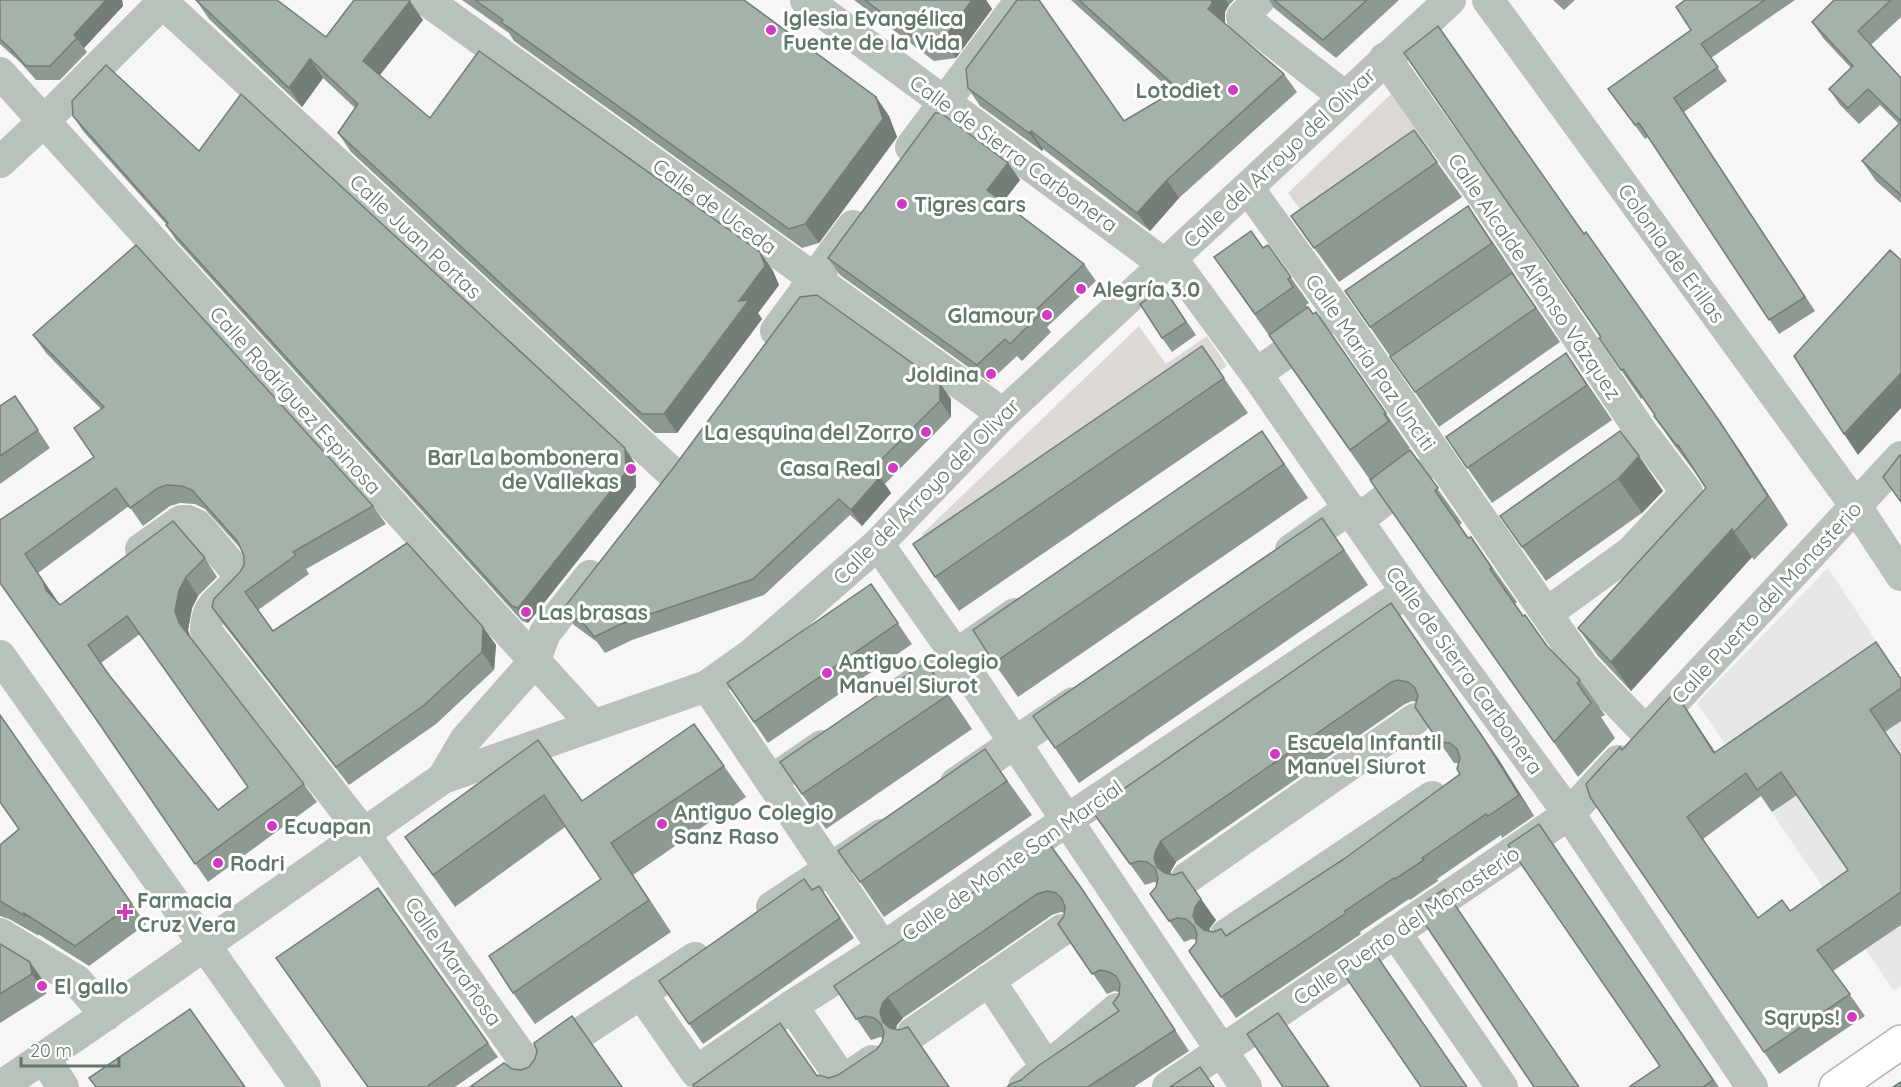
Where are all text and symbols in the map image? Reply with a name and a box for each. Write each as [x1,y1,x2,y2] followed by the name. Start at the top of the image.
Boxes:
[783,5,963,55] place label: Iglesia Evangélica Fuente de la Vida
[764,23,778,37] marker: Iglesia Evangélica Fuente de la Vida
[1178,61,1380,253] street label: Calle del Arroyo del Olivar
[905,69,1123,237] street label: Calle de Sierra Carbonera
[1135,77,1221,103] place label: Lotodiet
[1226,83,1240,97] marker: Lotodiet
[1443,148,1627,404] street label: Calle Alcalde Alfonso Vázquez
[648,152,782,260] street label: Calle de Uceda
[345,168,487,304] street label: Calle Juan Portas
[1613,178,1731,328] street label: Colonia de Erillas
[914,191,1026,217] place label: Tigres cars
[895,197,909,211] marker: Tigres cars
[1300,269,1442,455] street label: Calle María Paz Unciti
[1093,276,1200,302] place label: Alegría 3.0
[1074,282,1088,296] marker: Alegría 3.0
[205,300,387,500] street label: Calle Rodríguez Espinosa
[948,302,1035,328] place label: Glamour
[1040,308,1054,322] marker: Glamour
[905,361,979,387] place label: Joldina
[984,367,998,381] marker: Joldina
[827,392,1025,590] street label: Calle del Arroyo del Olivar
[704,419,914,445] place label: La esquina del Zorro
[919,425,933,439] marker: La esquina del Zorro
[427,444,619,494] place label: Bar La bombonera de Vallekas
[780,455,881,481] place label: Casa Real
[886,461,900,475] marker: Casa Real
[624,462,638,476] marker: Bar La bombonera de Vallekas
[1665,495,1867,709] street label: Calle Puerto del Monasterio
[1381,561,1549,779] street label: Calle de Sierra Carbonera
[538,599,648,625] place label: Las brasas
[519,605,533,619] marker: Las brasas
[839,648,999,698] place label: Antiguo Colegio Manuel Siurot
[820,666,834,680] marker: Antiguo Colegio Manuel Siurot
[1287,729,1442,779] place label: Escuela Infantil Manuel Siurot
[1268,747,1282,761] marker: Escuela Infantil Manuel Siurot
[897,774,1127,946] street label: Calle de Monte San Marcial
[674,799,834,849] place label: Antiguo Colegio Sanz Raso
[284,813,371,839] place label: Ecuapan
[655,817,669,831] marker: Antiguo Colegio Sanz Raso
[265,819,279,833] marker: Ecuapan
[1288,839,1524,1011] street label: Calle Puerto del Monasterio
[230,850,285,876] place label: Rodri
[211,856,225,870] marker: Rodri
[137,887,236,937] place label: Farmacia Cruz Vera
[400,891,508,1031] street label: Calle Marañosa
[118,905,132,919] marker: Farmacia Cruz Vera
[54,973,128,999] place label: El gallo
[35,979,49,993] marker: El gallo
[1764,1004,1840,1030] place label: Sqrups!
[1845,1010,1859,1024] marker: Sqrups!
[21,1030,118,1068] scale bar
[30,1039,72,1062] text: 20 m

